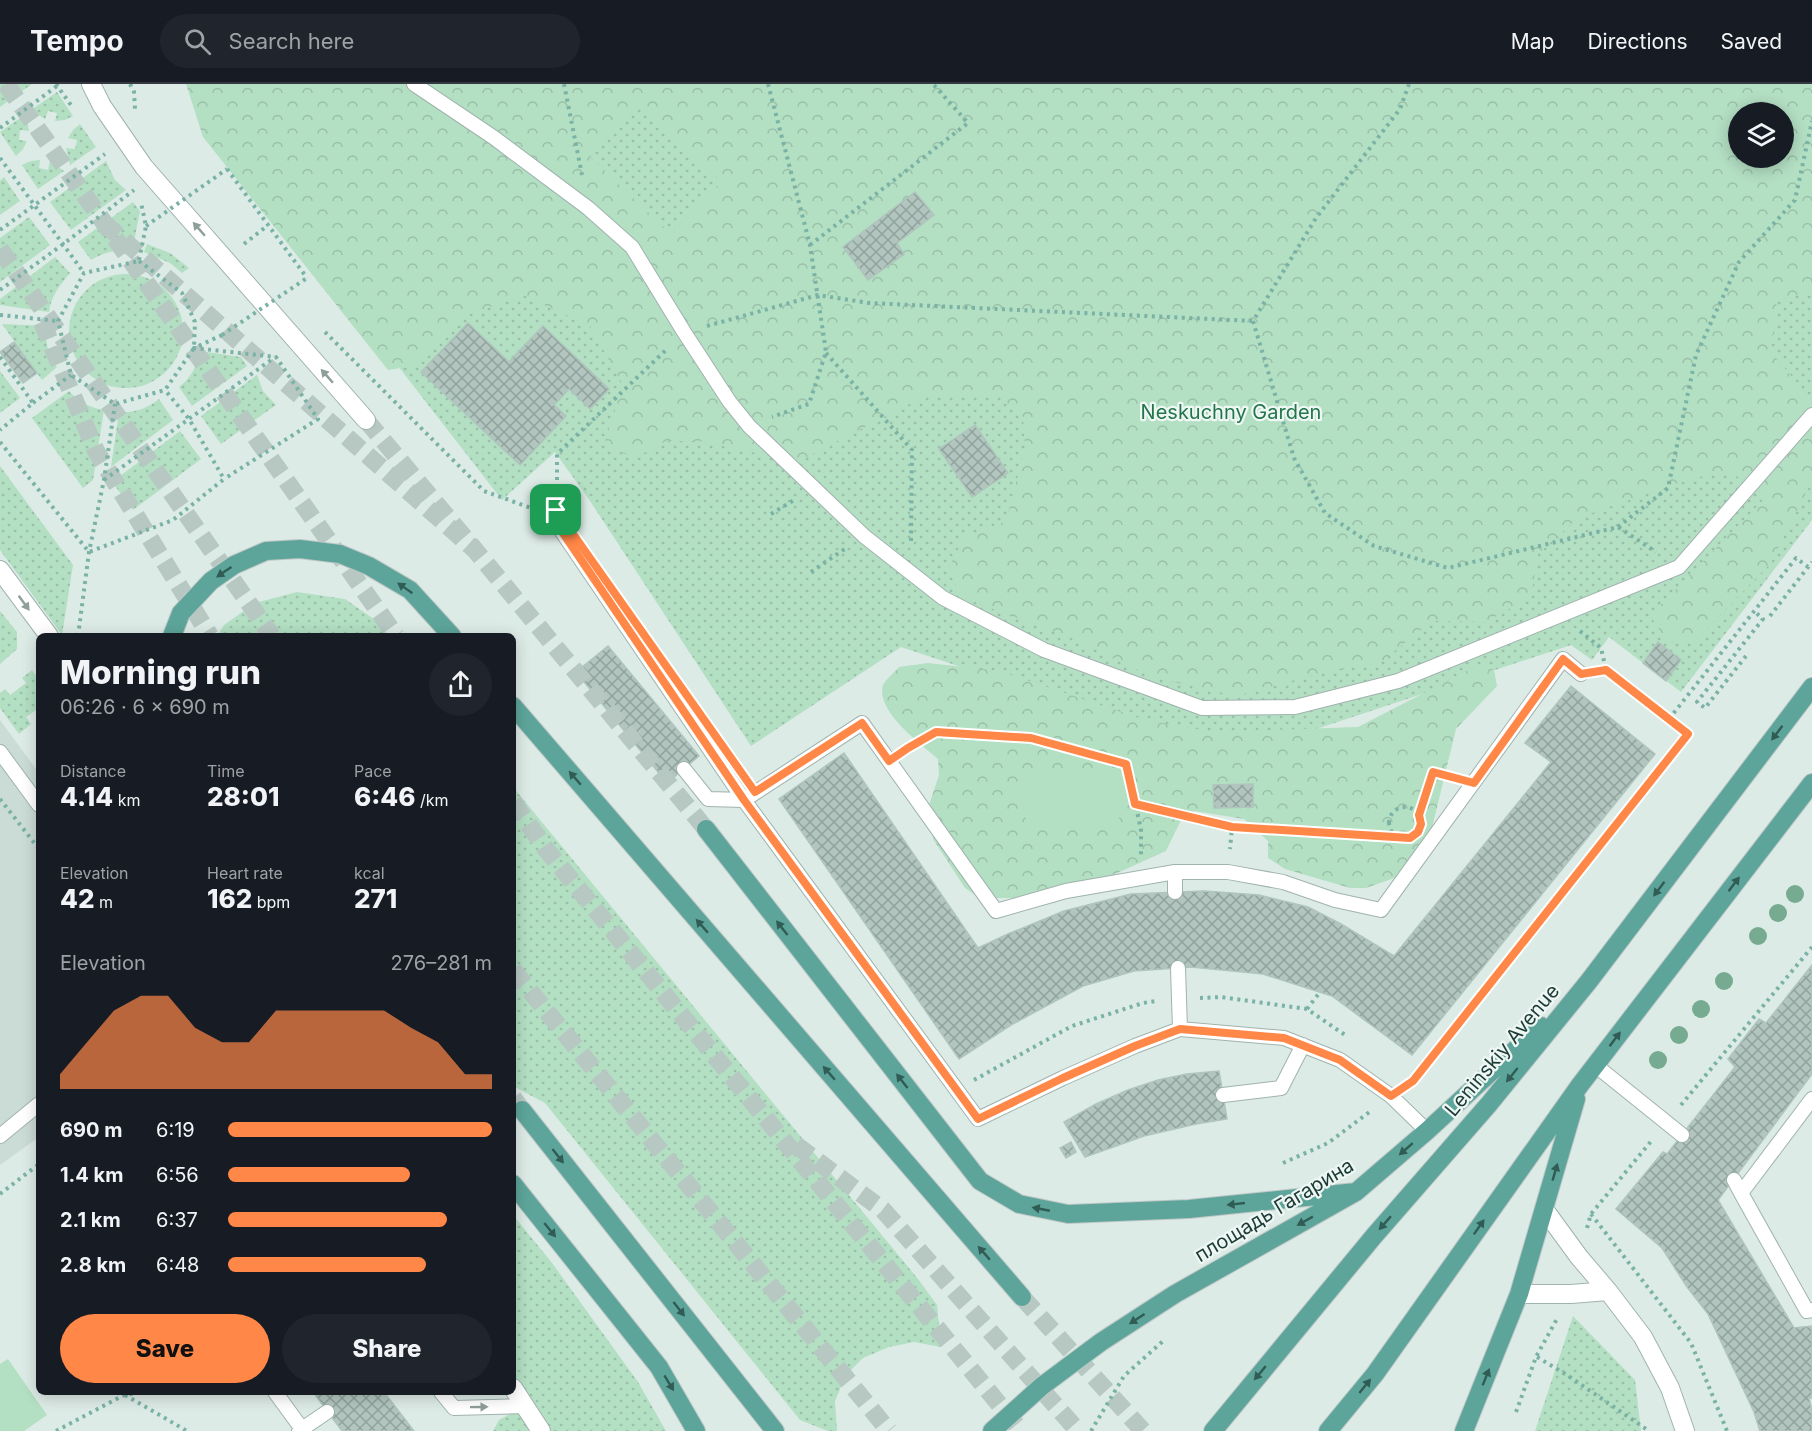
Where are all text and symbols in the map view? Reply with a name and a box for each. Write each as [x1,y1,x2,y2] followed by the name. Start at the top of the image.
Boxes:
[160,14,580,68] search box
[30,24,124,58] text: Tempo
[181,25,214,58] icon: search
[229,28,354,54] text: Search here
[1511,29,1554,54] text: Map
[1587,29,1688,54] text: Directions
[1721,29,1782,54] text: Saved
[1728,102,1794,168] map controls
[1728,102,1794,168] button: layers
[193,222,206,237] one-way arrow
[320,368,334,383] one-way arrow
[1141,400,1321,424] park label: Neskuchny Garden
[530,484,581,535] pin
[539,493,572,526] icon: arrive
[215,567,232,578] one-way arrow
[397,582,413,594] one-way arrow
[18,595,30,610] one-way arrow
[60,652,261,692] text: Morning run
[429,653,492,716] button: share
[60,695,230,719] text: 06:26 · 6 × 690 m
[1771,726,1783,741] one-way arrow
[60,761,126,781] text: Distance
[207,761,245,781] text: Time
[354,761,392,781] text: Pace
[568,770,581,786] one-way arrow
[60,781,113,812] text: 4.14
[207,781,279,812] text: 28:01
[354,781,415,812] text: 6:46
[113,790,140,810] text: km
[415,790,449,810] text: /km
[60,863,129,883] text: Elevation
[207,863,283,883] text: Heart rate
[354,863,385,883] text: kcal
[1728,877,1740,893] one-way arrow
[1653,880,1665,896] one-way arrow
[60,883,94,914] text: 42
[207,883,252,914] text: 162
[354,883,397,914] text: 271
[94,892,113,912] text: m
[252,892,290,912] text: bpm
[696,919,709,934] one-way arrow
[777,920,789,935] one-way arrow
[60,951,146,975] text: Elevation
[391,951,492,975] text: 276–281 m
[1440,979,1564,1121] street label: Leninskiy Avenue
[1609,1031,1622,1047] one-way arrow
[823,1066,836,1081] one-way arrow
[1506,1068,1519,1083] one-way arrow
[896,1074,908,1089] one-way arrow
[60,1118,122,1142] text: 690 m
[156,1118,195,1142] text: 6:19
[1399,1142,1414,1156] one-way arrow
[552,1148,565,1164] one-way arrow
[1190,1153,1358,1267] street label: площадь Гагарина
[60,1163,123,1187] text: 1.4 km
[156,1163,199,1187] text: 6:56
[1550,1163,1560,1181] one-way arrow
[1226,1199,1245,1209] one-way arrow
[1032,1204,1051,1213] one-way arrow
[60,1208,121,1232] text: 2.1 km
[156,1208,198,1232] text: 6:37
[1297,1216,1314,1226] one-way arrow
[1378,1216,1392,1231] one-way arrow
[1473,1220,1485,1236] one-way arrow
[543,1222,555,1237] one-way arrow
[978,1246,991,1261] one-way arrow
[60,1253,126,1277] text: 2.8 km
[156,1253,199,1277] text: 6:48
[672,1301,685,1317] one-way arrow
[1129,1313,1145,1324] one-way arrow
[60,1314,270,1383] button: Save
[282,1314,492,1383] button: Share
[1255,1366,1267,1381] one-way arrow
[1481,1367,1491,1385] one-way arrow
[664,1375,675,1391] one-way arrow
[1358,1379,1371,1394] one-way arrow
[470,1402,489,1412] one-way arrow

